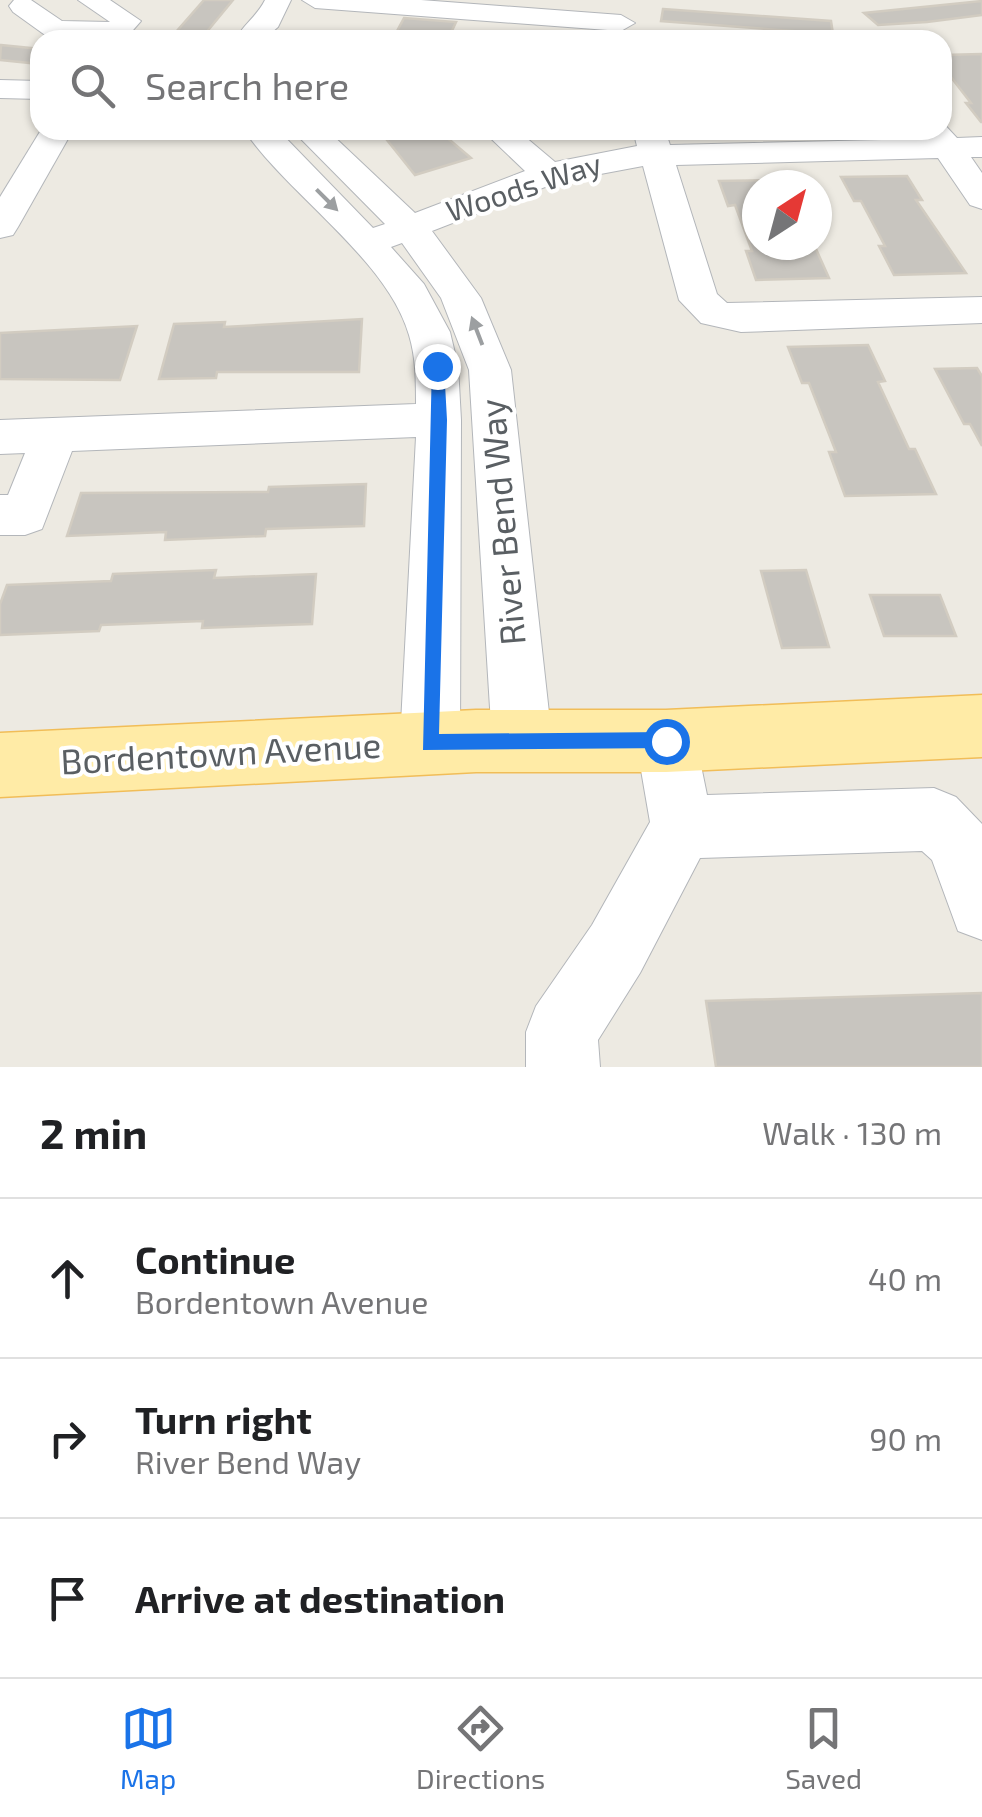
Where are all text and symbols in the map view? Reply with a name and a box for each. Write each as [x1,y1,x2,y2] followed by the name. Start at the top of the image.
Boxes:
[30,30,952,140] search box
[65,58,120,113] icon: search
[145,62,349,108] text: Search here
[441,144,606,228] street label: Woods Way
[742,170,832,260] north arrow
[315,188,339,212] one-way arrow
[469,316,485,346] one-way arrow
[415,344,461,390] route end
[469,397,533,647] street label: River Bend Way
[644,719,690,765] route start
[60,723,382,781] street label: Bordentown Avenue
[40,1107,147,1157] text: 2 min
[762,1113,942,1151] text: Walk · 130 m
[135,1236,295,1282] text: Continue
[40,1251,95,1306] icon: ahead
[868,1259,942,1297] text: 40 m
[135,1282,428,1320] text: Bordentown Avenue
[135,1396,312,1442] text: Turn right
[40,1411,95,1466] icon: right
[869,1419,942,1457] text: 90 m
[135,1442,361,1480] text: River Bend Way
[40,1571,95,1626] icon: arrive
[135,1575,505,1621] text: Arrive at destination
[120,1701,176,1795] tab: Map
[416,1701,545,1795] tab: Directions
[785,1701,862,1795] tab: Saved

